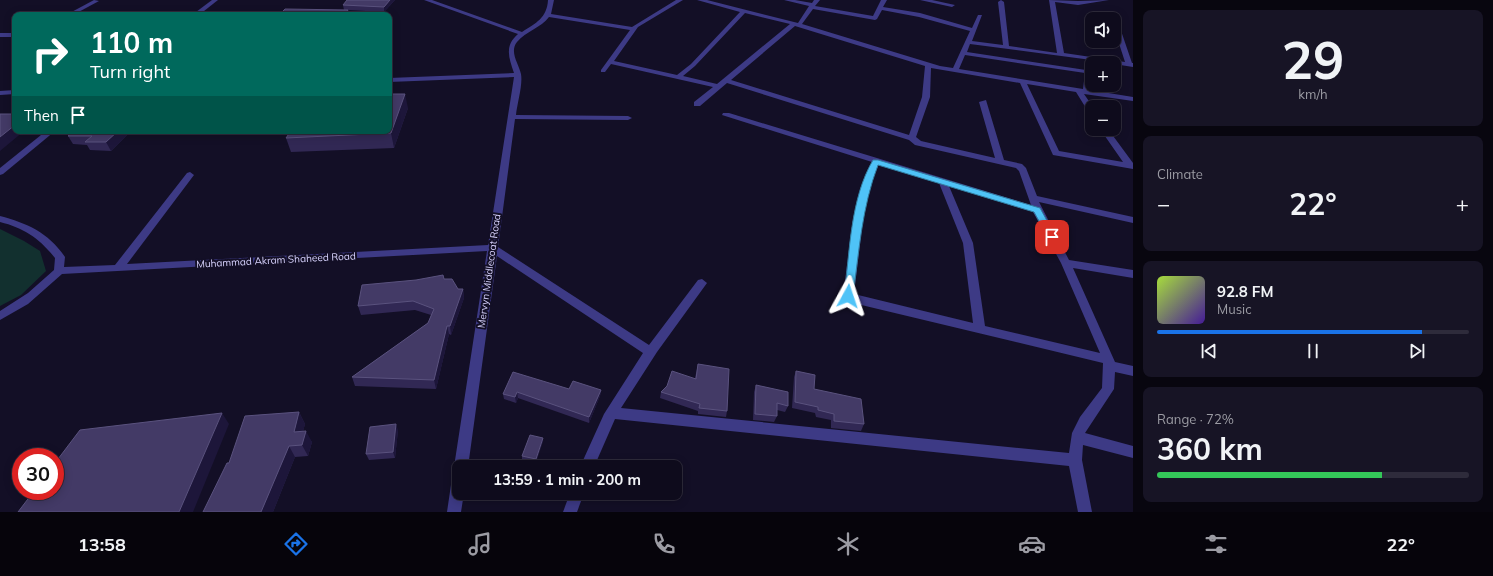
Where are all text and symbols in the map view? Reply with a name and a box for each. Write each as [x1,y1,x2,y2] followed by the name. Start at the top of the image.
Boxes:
[1085,12,1121,136] map controls
[1085,12,1121,48] button: sound
[90,25,173,60] text: 110 m
[1282,27,1344,92] text: 29
[24,28,76,80] icon: right
[1085,56,1121,92] button: +
[90,60,170,83] text: Turn right
[1298,86,1328,102] text: km/h
[1085,100,1121,136] button: −
[67,104,89,126] icon: arrive
[24,106,59,125] text: Then
[1157,166,1203,182] text: Climate
[1289,185,1337,223] text: 22°
[1157,190,1170,218] text: −
[1456,190,1469,218] text: +
[475,213,503,329] street label: Mervyn Middlecoat Road
[1035,220,1069,254] pin
[1041,226,1063,248] icon: arrive
[196,249,356,271] street label: Muhammad Akram Shaheed Road
[827,275,869,317] position arrow
[1217,282,1273,301] text: 92.8 FM
[1217,301,1252,317] text: Music
[1198,340,1220,362] icon: previous
[1302,340,1324,362] icon: pause
[1406,340,1428,362] icon: next
[1157,411,1234,427] text: Range · 72%
[1157,430,1263,468] text: 360 km
[12,448,64,500] speed limit sign: 30
[493,470,641,489] text: 13:59 · 1 min · 200 m
[282,530,310,558] icon: directions
[466,530,494,558] icon: music
[650,530,678,558] icon: phone
[834,530,862,558] icon: climate
[1018,530,1046,558] icon: car
[1202,530,1230,558] icon: filters
[78,533,126,556] text: 13:58
[1386,533,1415,556] text: 22°

